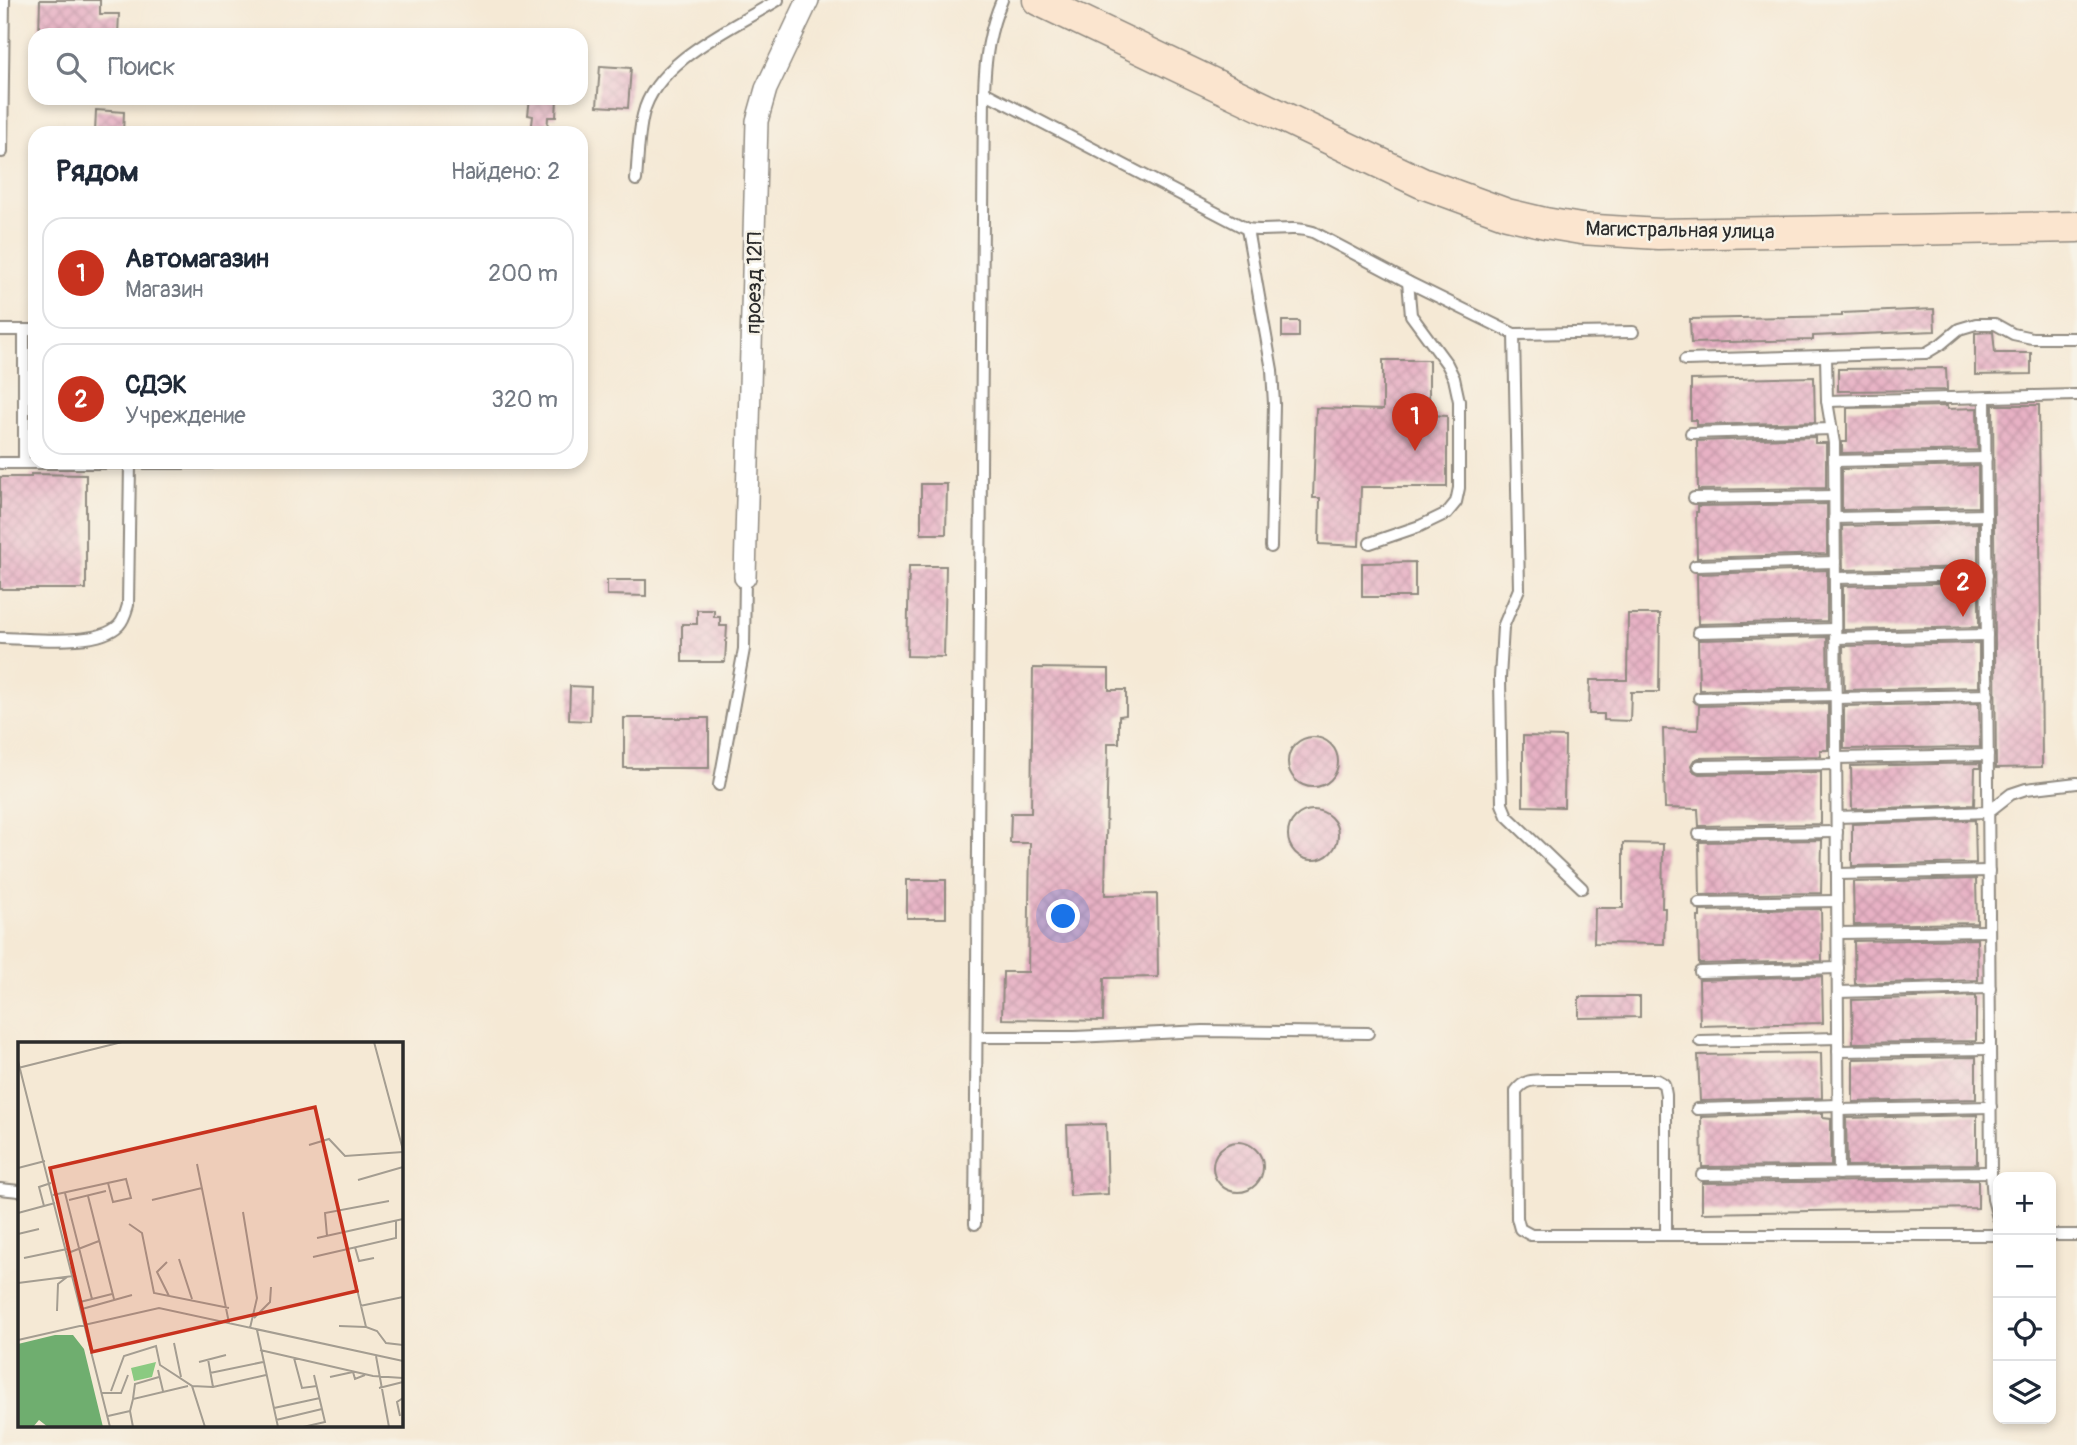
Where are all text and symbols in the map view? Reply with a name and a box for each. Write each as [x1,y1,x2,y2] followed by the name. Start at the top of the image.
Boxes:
[28,28,588,105] search box
[52,48,90,86] icon: search
[108,51,176,83] text: Поиск
[56,153,139,190] text: Рядом
[451,157,560,186] text: Найдено: 2
[1585,215,1775,246] street label: Магистральная улица
[740,232,769,334] street label: проезд 12П
[125,243,269,275] text: Автомагазин
[77,259,86,288] text: 1
[488,259,558,288] text: 200 m
[125,275,204,304] text: Магазин
[125,369,187,401] text: СДЭК
[75,385,87,414] text: 2
[491,385,558,414] text: 320 m
[1392,393,1438,451] pin: 1
[125,401,246,430] text: Учреждение
[1940,559,1986,617] pin: 2
[1046,899,1080,933] your location
[18,1042,402,1428] inset map
[1993,1172,2056,1424] map controls
[1993,1172,2056,1235] button: +
[1993,1235,2056,1298] button: −
[1993,1298,2056,1361] button: locate
[1993,1361,2056,1424] button: layers

